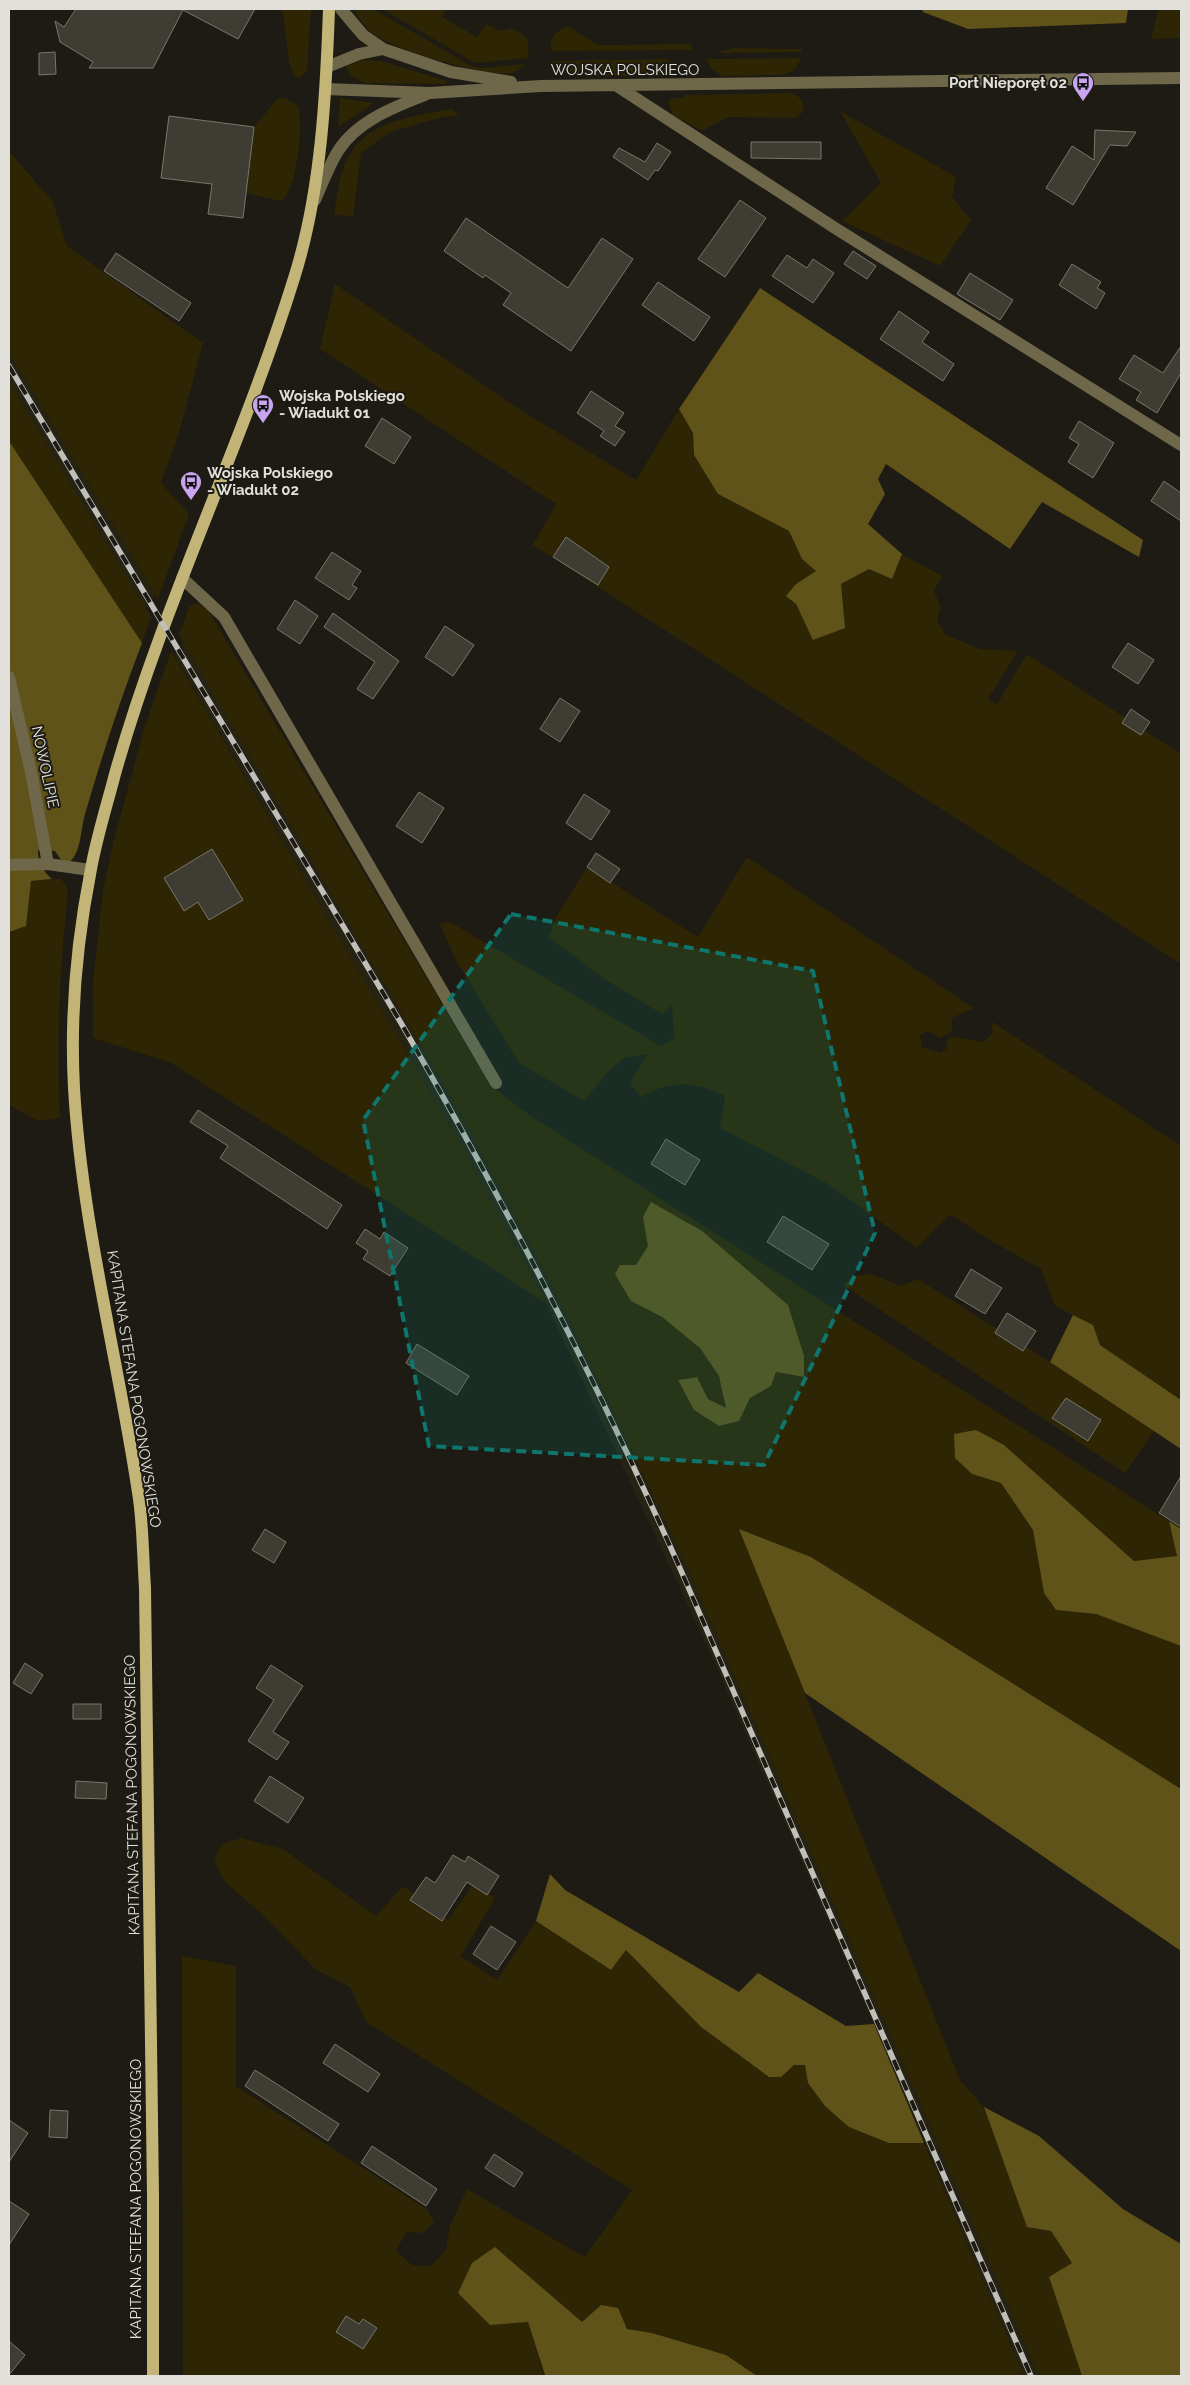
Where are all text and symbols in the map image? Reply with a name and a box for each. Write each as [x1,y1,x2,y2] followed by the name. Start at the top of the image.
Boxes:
[551,61,699,79] street label: WOJSKA POLSKIEGO
[1071,71,1095,102] bus stop icon: Port Nieporęt 02
[949,74,1067,92] place label: Port Nieporęt 02
[279,387,405,422] place label: Wojska Polskiego - Wiadukt 01
[251,393,275,424] bus stop icon: Wojska Polskiego - Wiadukt 01
[207,464,333,499] place label: Wojska Polskiego - Wiadukt 02
[179,470,203,501] bus stop icon: Wojska Polskiego - Wiadukt 02
[27,724,63,810] street label: NOWOLIPIE
[103,1249,165,1529] street label: KAPITANA STEFANA POGONOWSKIEGO
[121,1655,143,1935] street label: KAPITANA STEFANA POGONOWSKIEGO
[127,2059,145,2339] street label: KAPITANA STEFANA POGONOWSKIEGO

